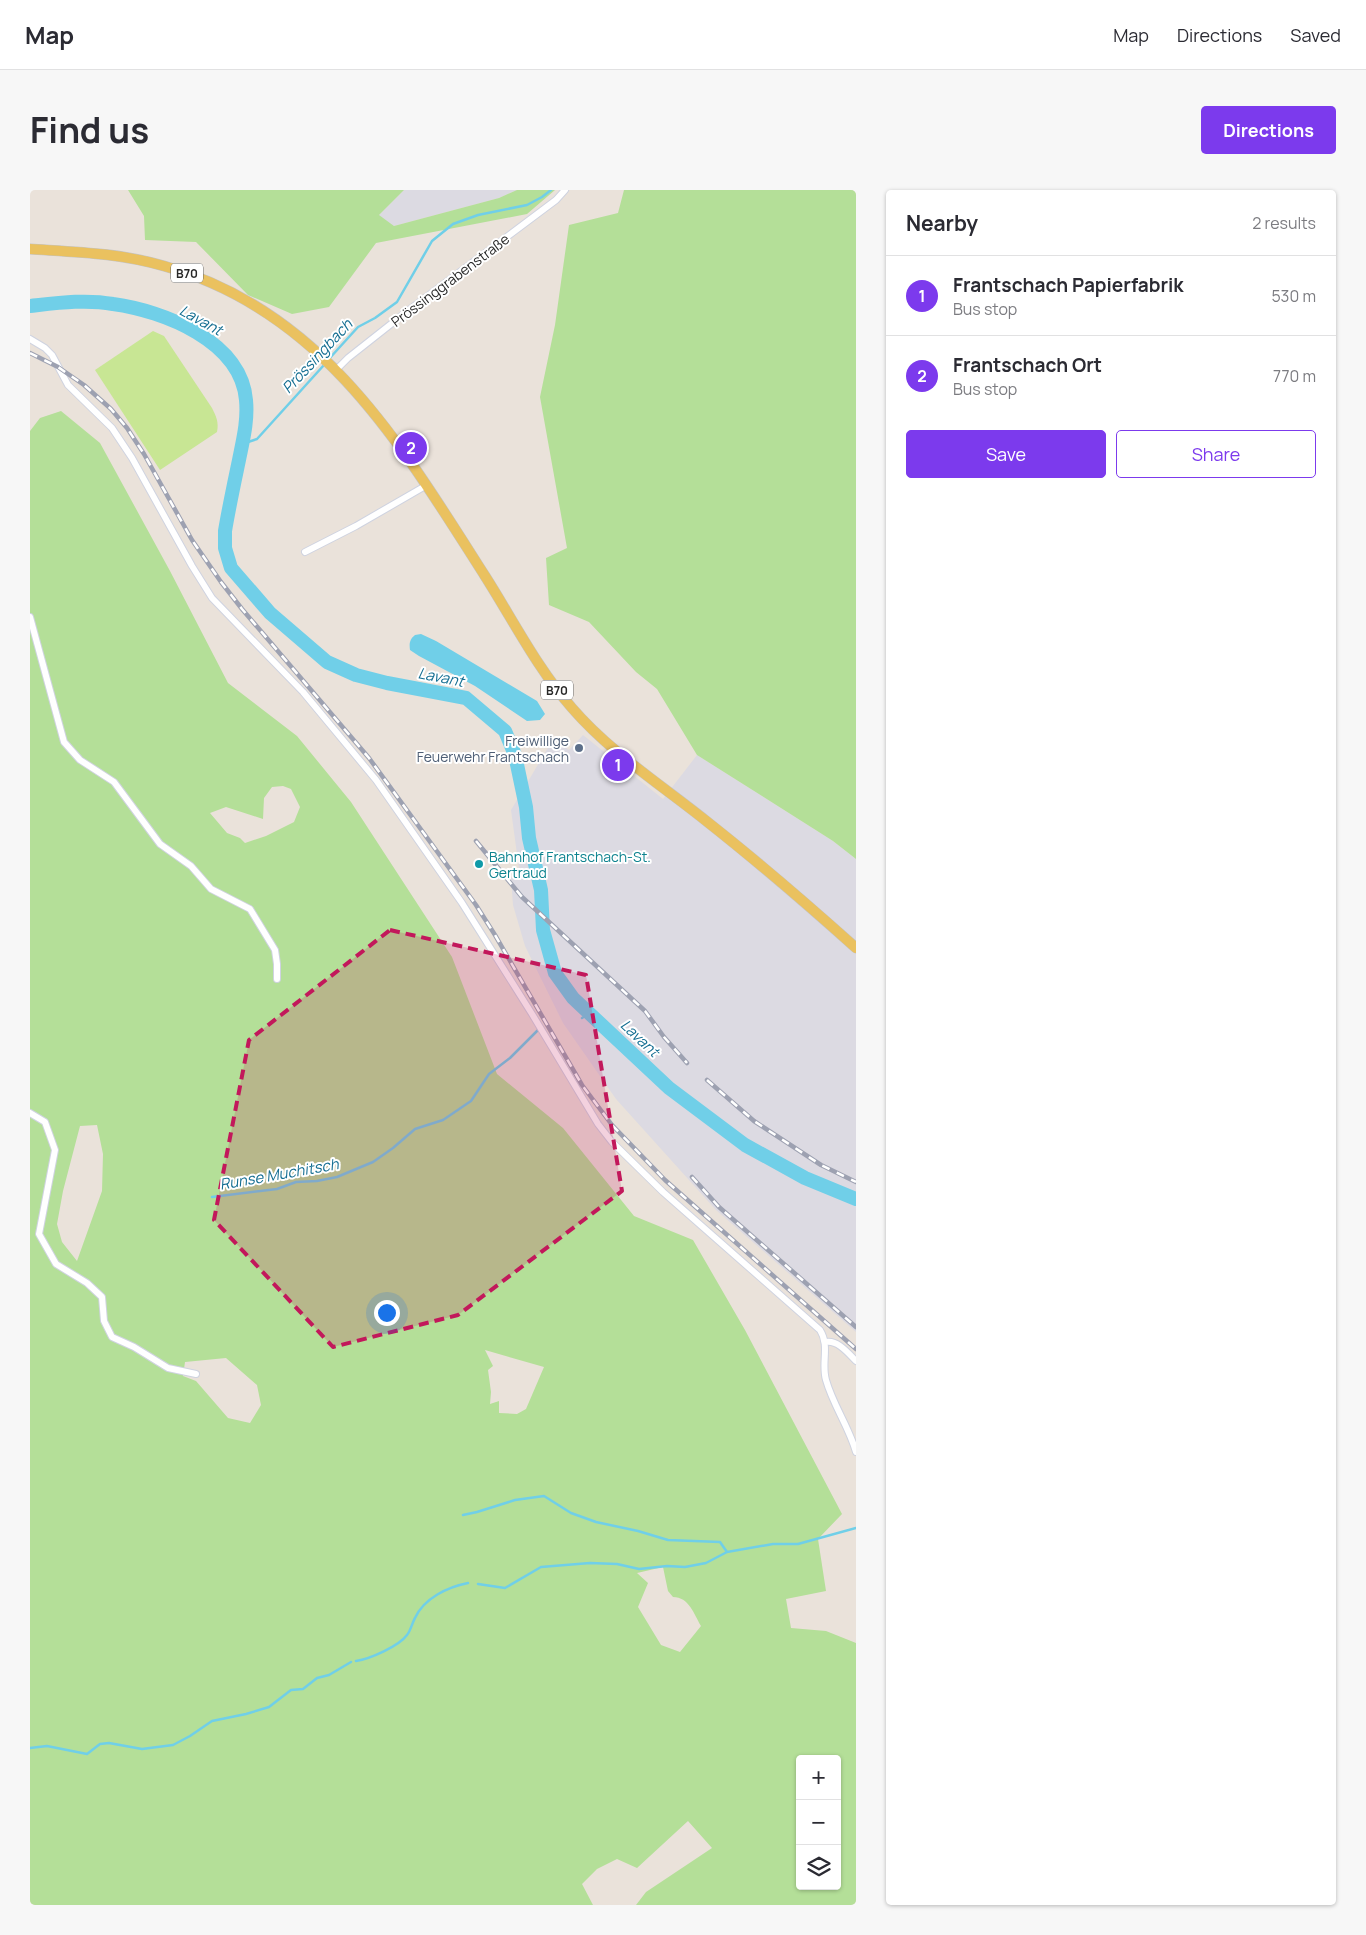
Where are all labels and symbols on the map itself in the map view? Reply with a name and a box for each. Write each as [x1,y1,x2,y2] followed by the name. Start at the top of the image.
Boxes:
[387,229,513,331] street label: Prössinggrabenstraße
[171,264,203,282] road number: B70
[176,300,228,341] water label: Lavant
[277,313,358,398] water label: Prössingbach
[395,429,427,467] pin: 2
[416,662,468,692] water label: Lavant
[541,680,573,700] road number: B70
[417,731,569,766] place label: Freiwillige Feuerwehr Frantschach
[573,742,585,754] marker: Freiwillige Feuerwehr Frantschach
[602,746,634,784] pin: 1
[489,847,651,882] place label: Bahnhof Frantschach-St. Gertraud
[473,858,485,870] marker: Bahnhof Frantschach-St. Gertraud
[616,1015,665,1063] water label: Lavant
[218,1153,341,1195] water label: Runse Muchitsch
[374,1300,400,1326] your location

